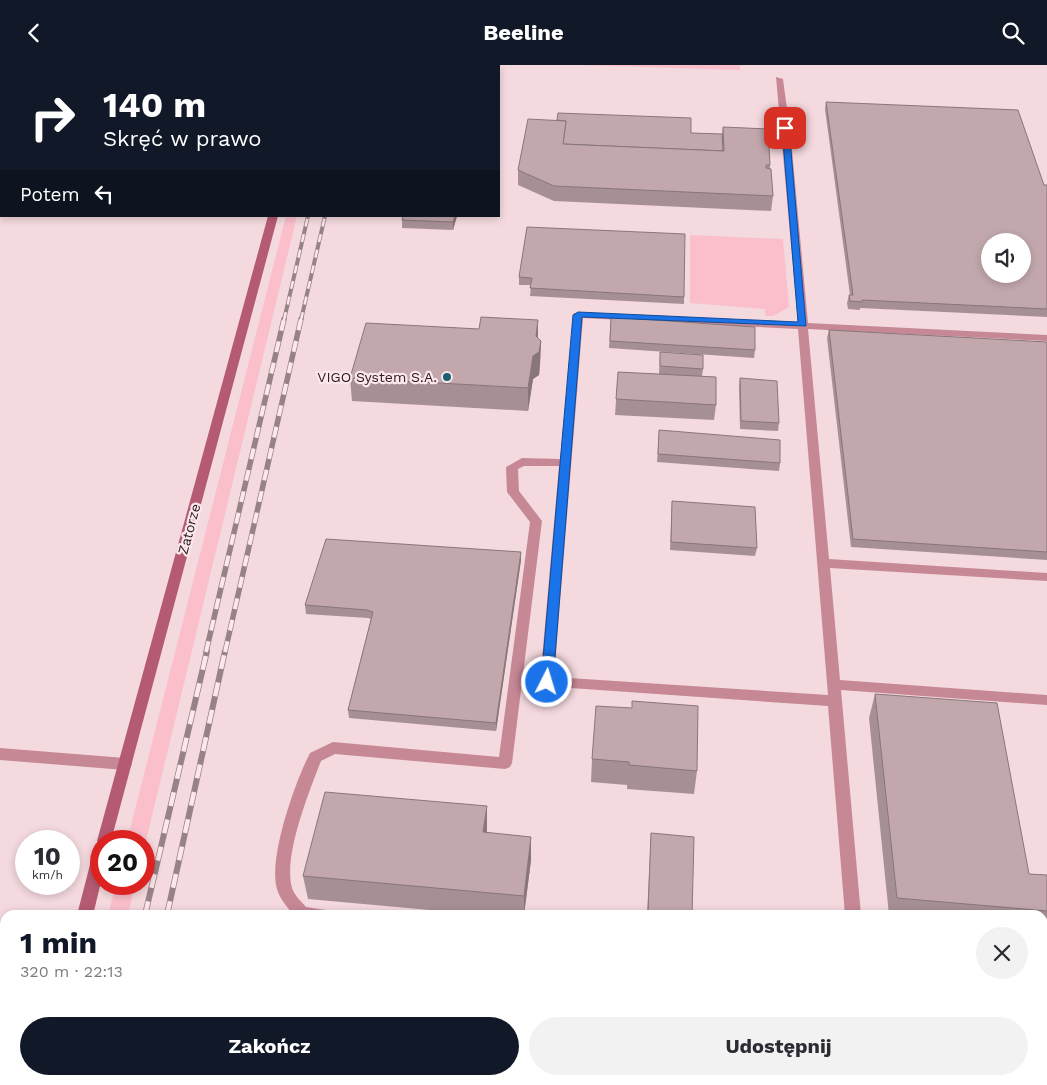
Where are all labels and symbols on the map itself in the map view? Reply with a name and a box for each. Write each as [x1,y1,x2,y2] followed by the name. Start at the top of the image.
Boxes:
[764,107,806,149] pin
[317,369,437,385] place label: VIGO System S.A.
[441,371,453,383] marker: VIGO System S.A.
[175,502,203,556] street label: Zatorze
[520,655,572,707] position arrow
[90,830,155,895] speed limit sign: 20

